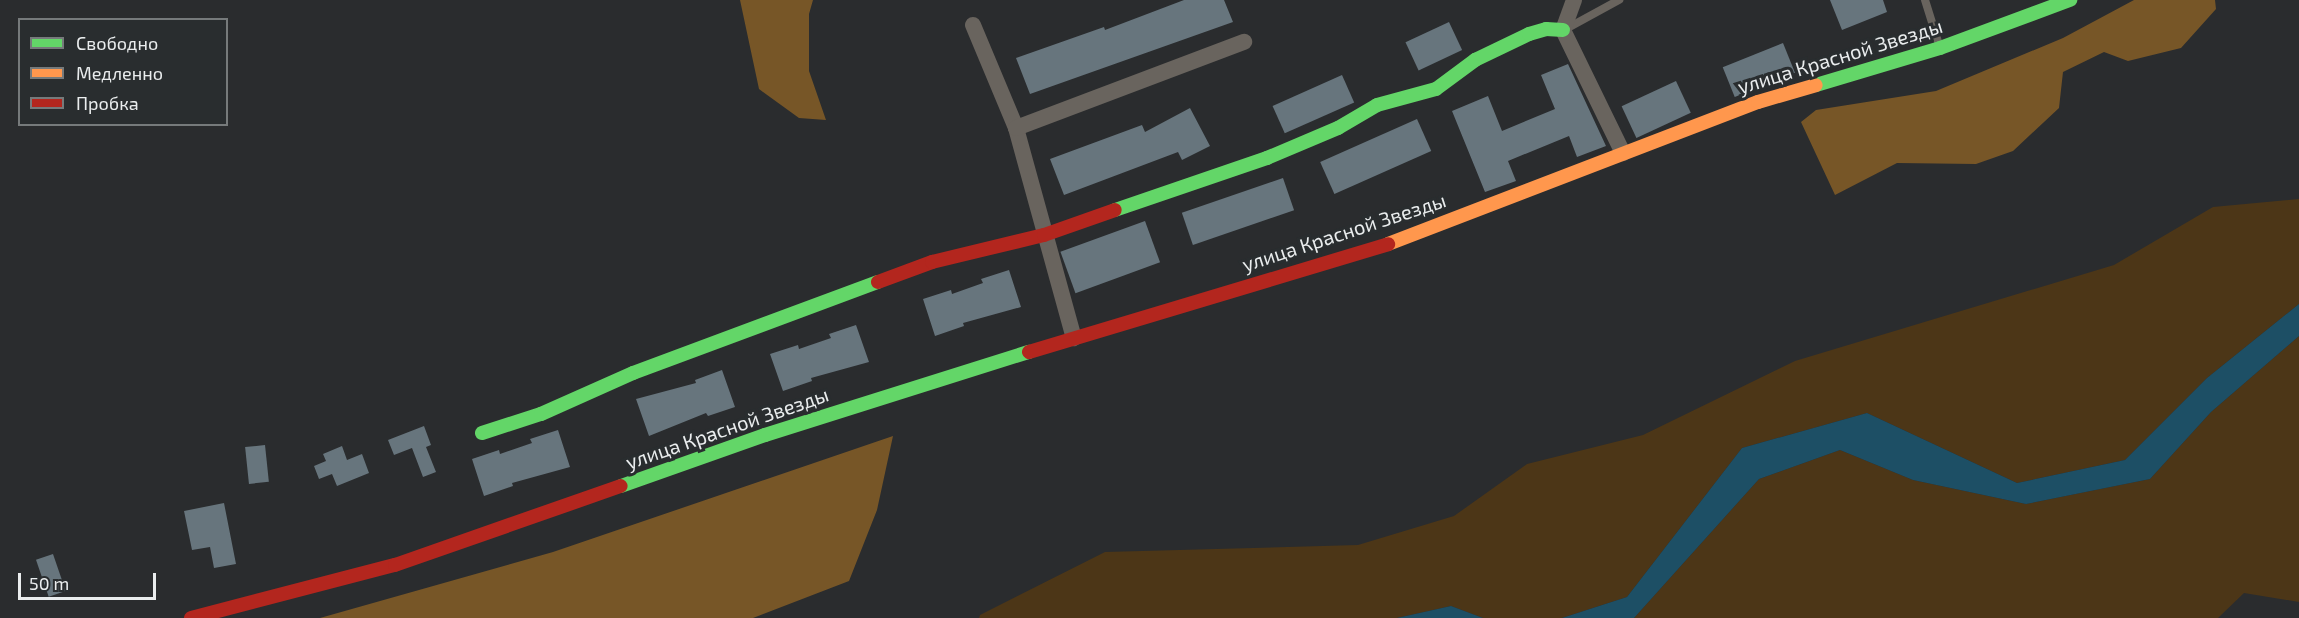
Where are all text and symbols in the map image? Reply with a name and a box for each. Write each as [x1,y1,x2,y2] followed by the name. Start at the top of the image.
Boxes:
[1735,13,1945,99] street label: улица Красной Звезды
[18,18,228,126] legend
[76,32,158,54] text: Свободно
[76,62,163,84] text: Медленно
[76,92,139,114] text: Пробка
[1239,188,1449,276] street label: улица Красной Звезды
[622,382,832,474] street label: улица Красной Звезды
[21,561,159,599] scale bar
[29,572,69,594] text: 50 m

